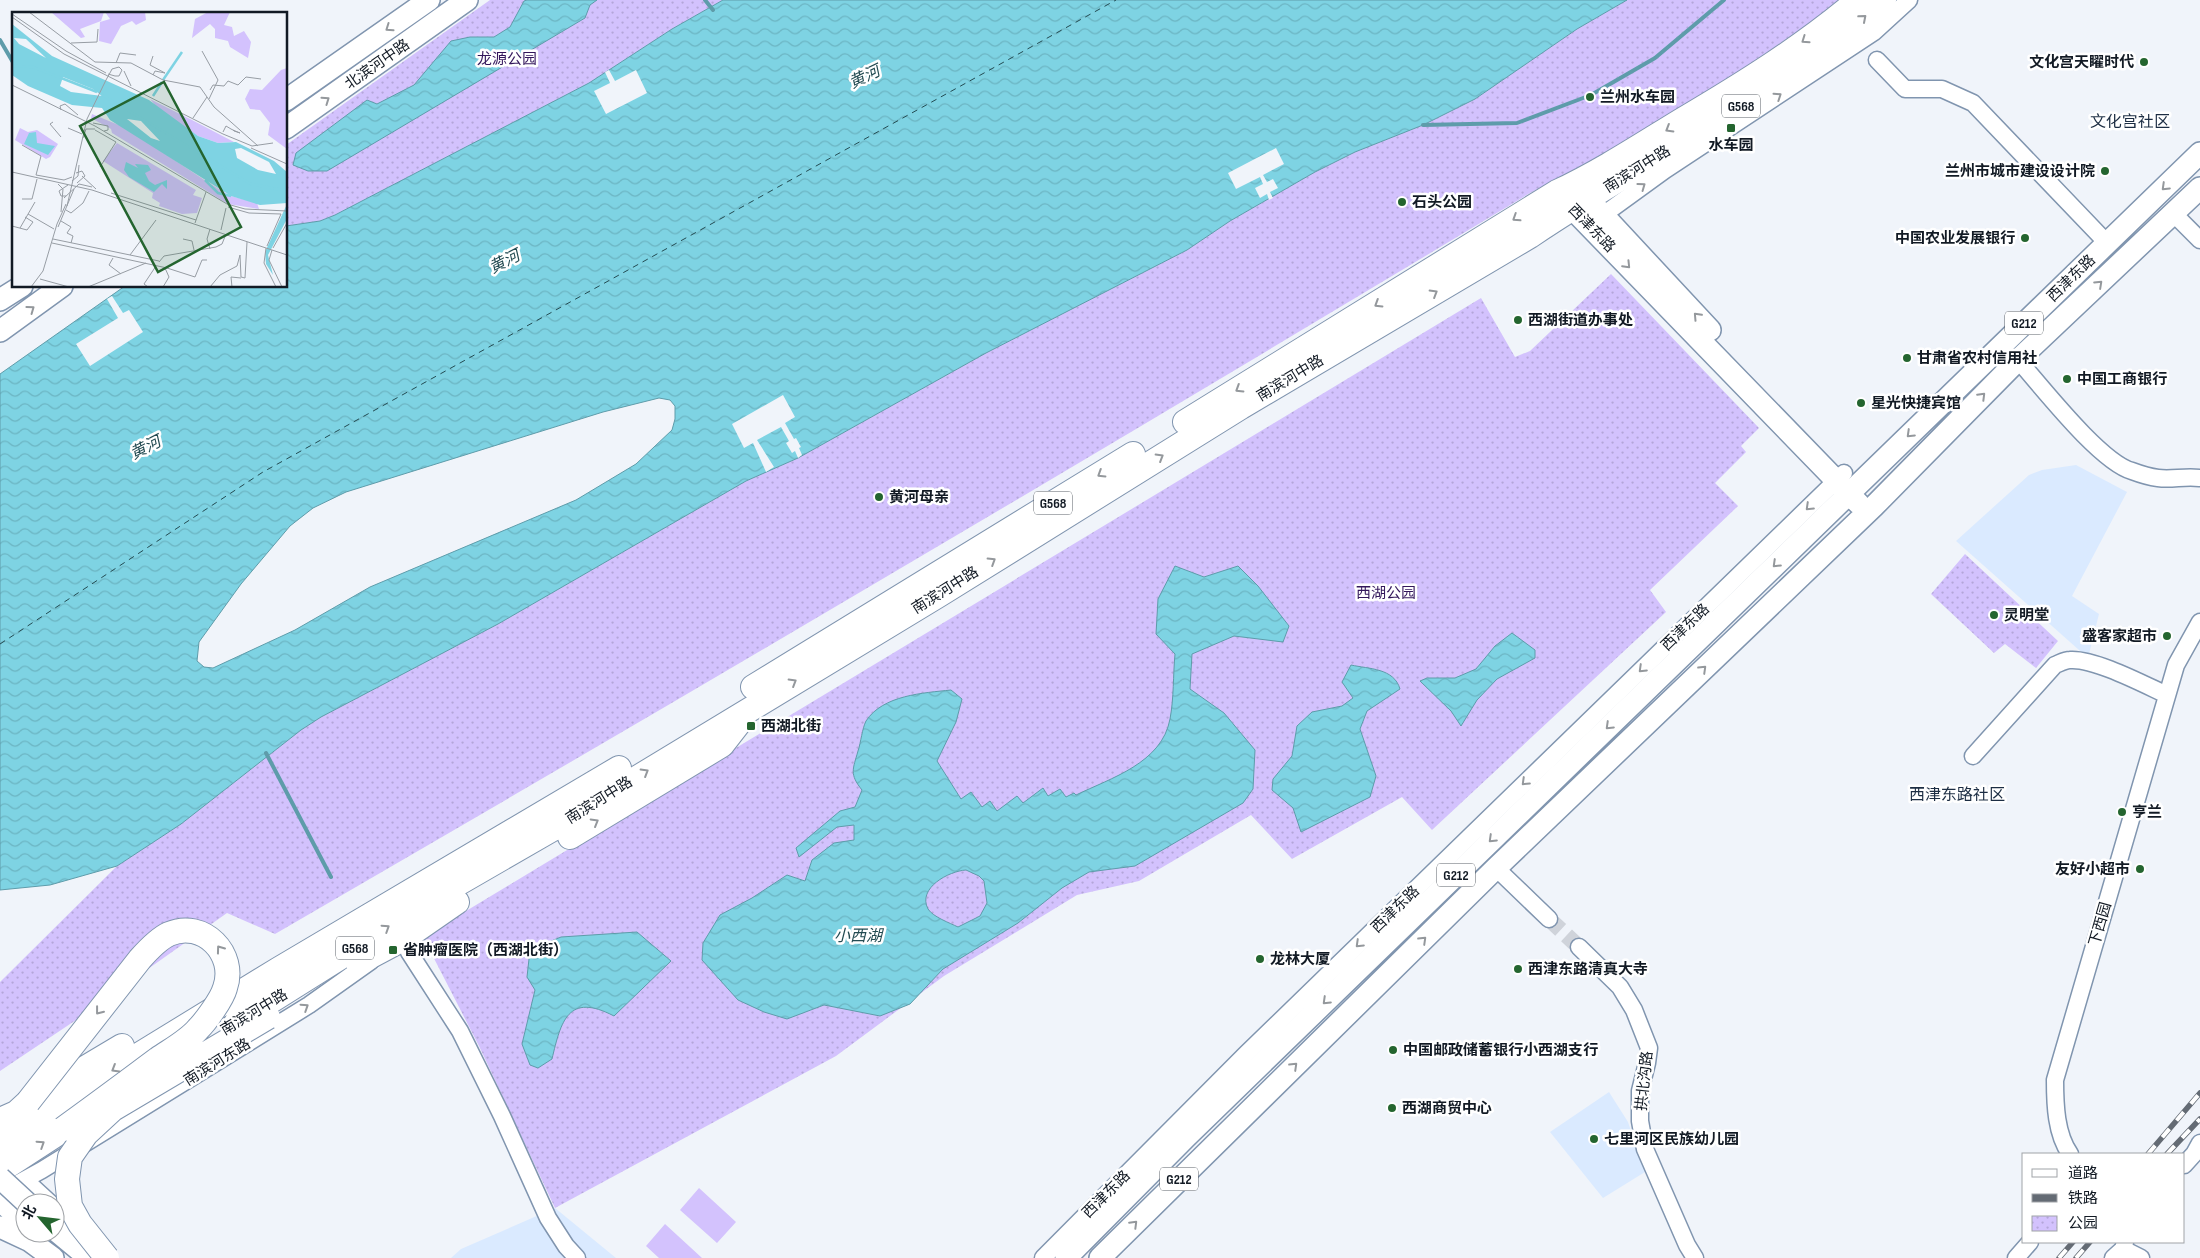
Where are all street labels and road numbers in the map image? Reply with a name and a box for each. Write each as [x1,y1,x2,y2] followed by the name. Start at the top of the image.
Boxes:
[341,35,413,94] street label: 北滨河中路
[1722,94,1760,118] road number: G568
[1600,141,1674,197] street label: 南滨河中路
[1564,200,1619,257] street label: 西津东路
[2043,251,2100,306] street label: 西津东路
[2005,312,2043,334] road number: G212
[1253,351,1327,406] street label: 南滨河中路
[1034,492,1072,514] road number: G568
[908,562,982,618] street label: 南滨河中路
[1657,600,1714,655] street label: 西津东路
[562,772,636,828] street label: 南滨河中路
[1437,864,1475,886] road number: G212
[1367,882,1424,937] street label: 西津东路
[2085,900,2116,948] street label: 下西园
[336,936,374,960] road number: G568
[217,985,291,1040] street label: 南滨河中路
[180,1034,254,1090] street label: 南滨河东路
[1632,1050,1657,1112] street label: 拱北沟路
[1078,1166,1134,1222] street label: 西津东路
[1160,1168,1198,1190] road number: G212

